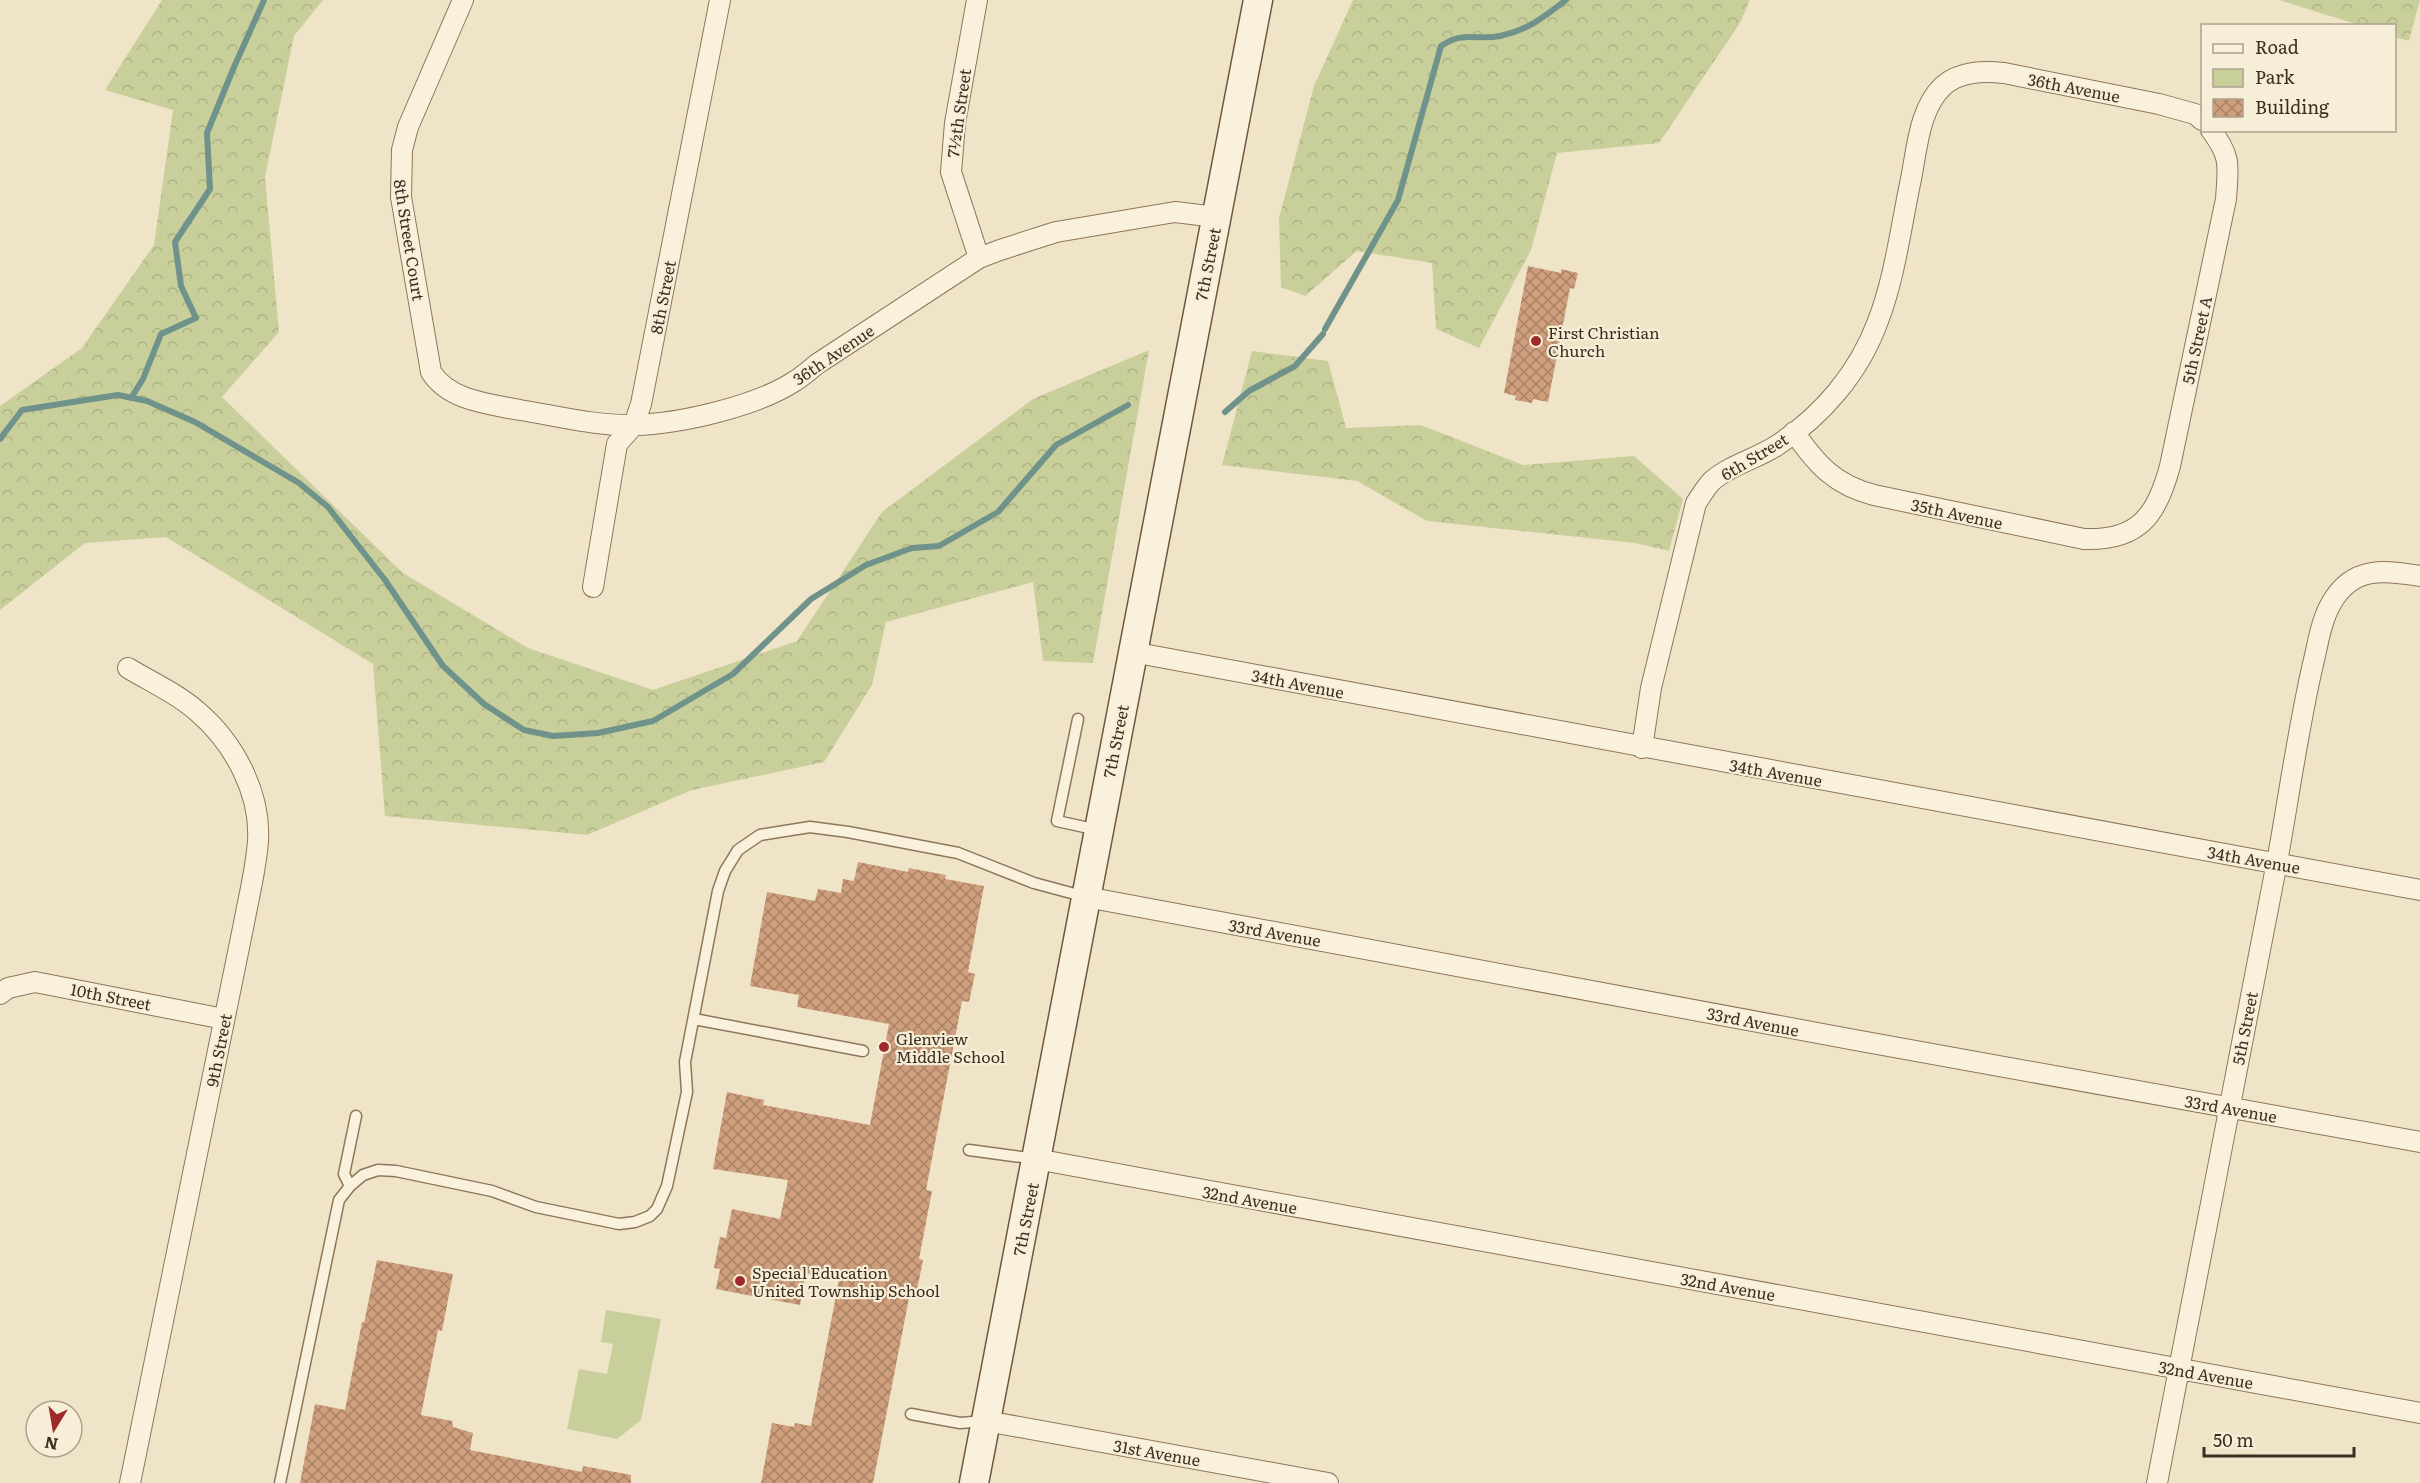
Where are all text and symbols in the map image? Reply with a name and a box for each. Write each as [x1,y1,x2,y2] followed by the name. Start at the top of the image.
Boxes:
[2201,24,2396,132] legend
[2255,33,2299,60] text: Road
[2255,63,2296,90] text: Park
[2026,66,2122,108] street label: 36th Avenue
[940,67,976,159] street label: 7½th Street
[2255,93,2330,120] text: Building
[389,178,432,303] street label: 8th Street Court
[1188,225,1226,303] street label: 7th Street
[643,257,681,336] street label: 8th Street
[2175,294,2217,386] street label: 5th Street A
[787,318,879,390] street label: 36th Avenue
[1548,320,1660,362] place label: First Christian Church
[1529,334,1543,348] marker: First Christian Church
[1716,426,1793,486] street label: 6th Street
[1909,492,2005,534] street label: 35th Avenue
[1250,662,1346,704] street label: 34th Avenue
[1096,702,1134,780] street label: 7th Street
[1728,752,1824,792] street label: 34th Avenue
[2206,839,2302,879] street label: 34th Avenue
[1227,912,1323,952] street label: 33rd Avenue
[69,976,154,1016] street label: 10th Street
[2225,989,2263,1067] street label: 5th Street
[1705,1000,1801,1042] street label: 33rd Avenue
[199,1011,237,1089] street label: 9th Street
[896,1026,1005,1068] place label: Glenview Middle School
[877,1040,891,1054] marker: Glenview Middle School
[2183,1088,2279,1128] street label: 33rd Avenue
[1201,1179,1299,1219] street label: 32nd Avenue
[1006,1180,1044,1258] street label: 7th Street
[752,1260,940,1302] place label: Special Education United Township School
[1679,1266,1777,1306] street label: 32nd Avenue
[733,1274,747,1288] marker: Special Education United Township School
[2157,1354,2255,1394] street label: 32nd Avenue
[24,1399,84,1459] north arrow
[2204,1420,2354,1458] scale bar
[2213,1426,2254,1453] text: 50 m
[42,1432,60,1458] text: N
[1112,1433,1202,1471] street label: 31st Avenue

